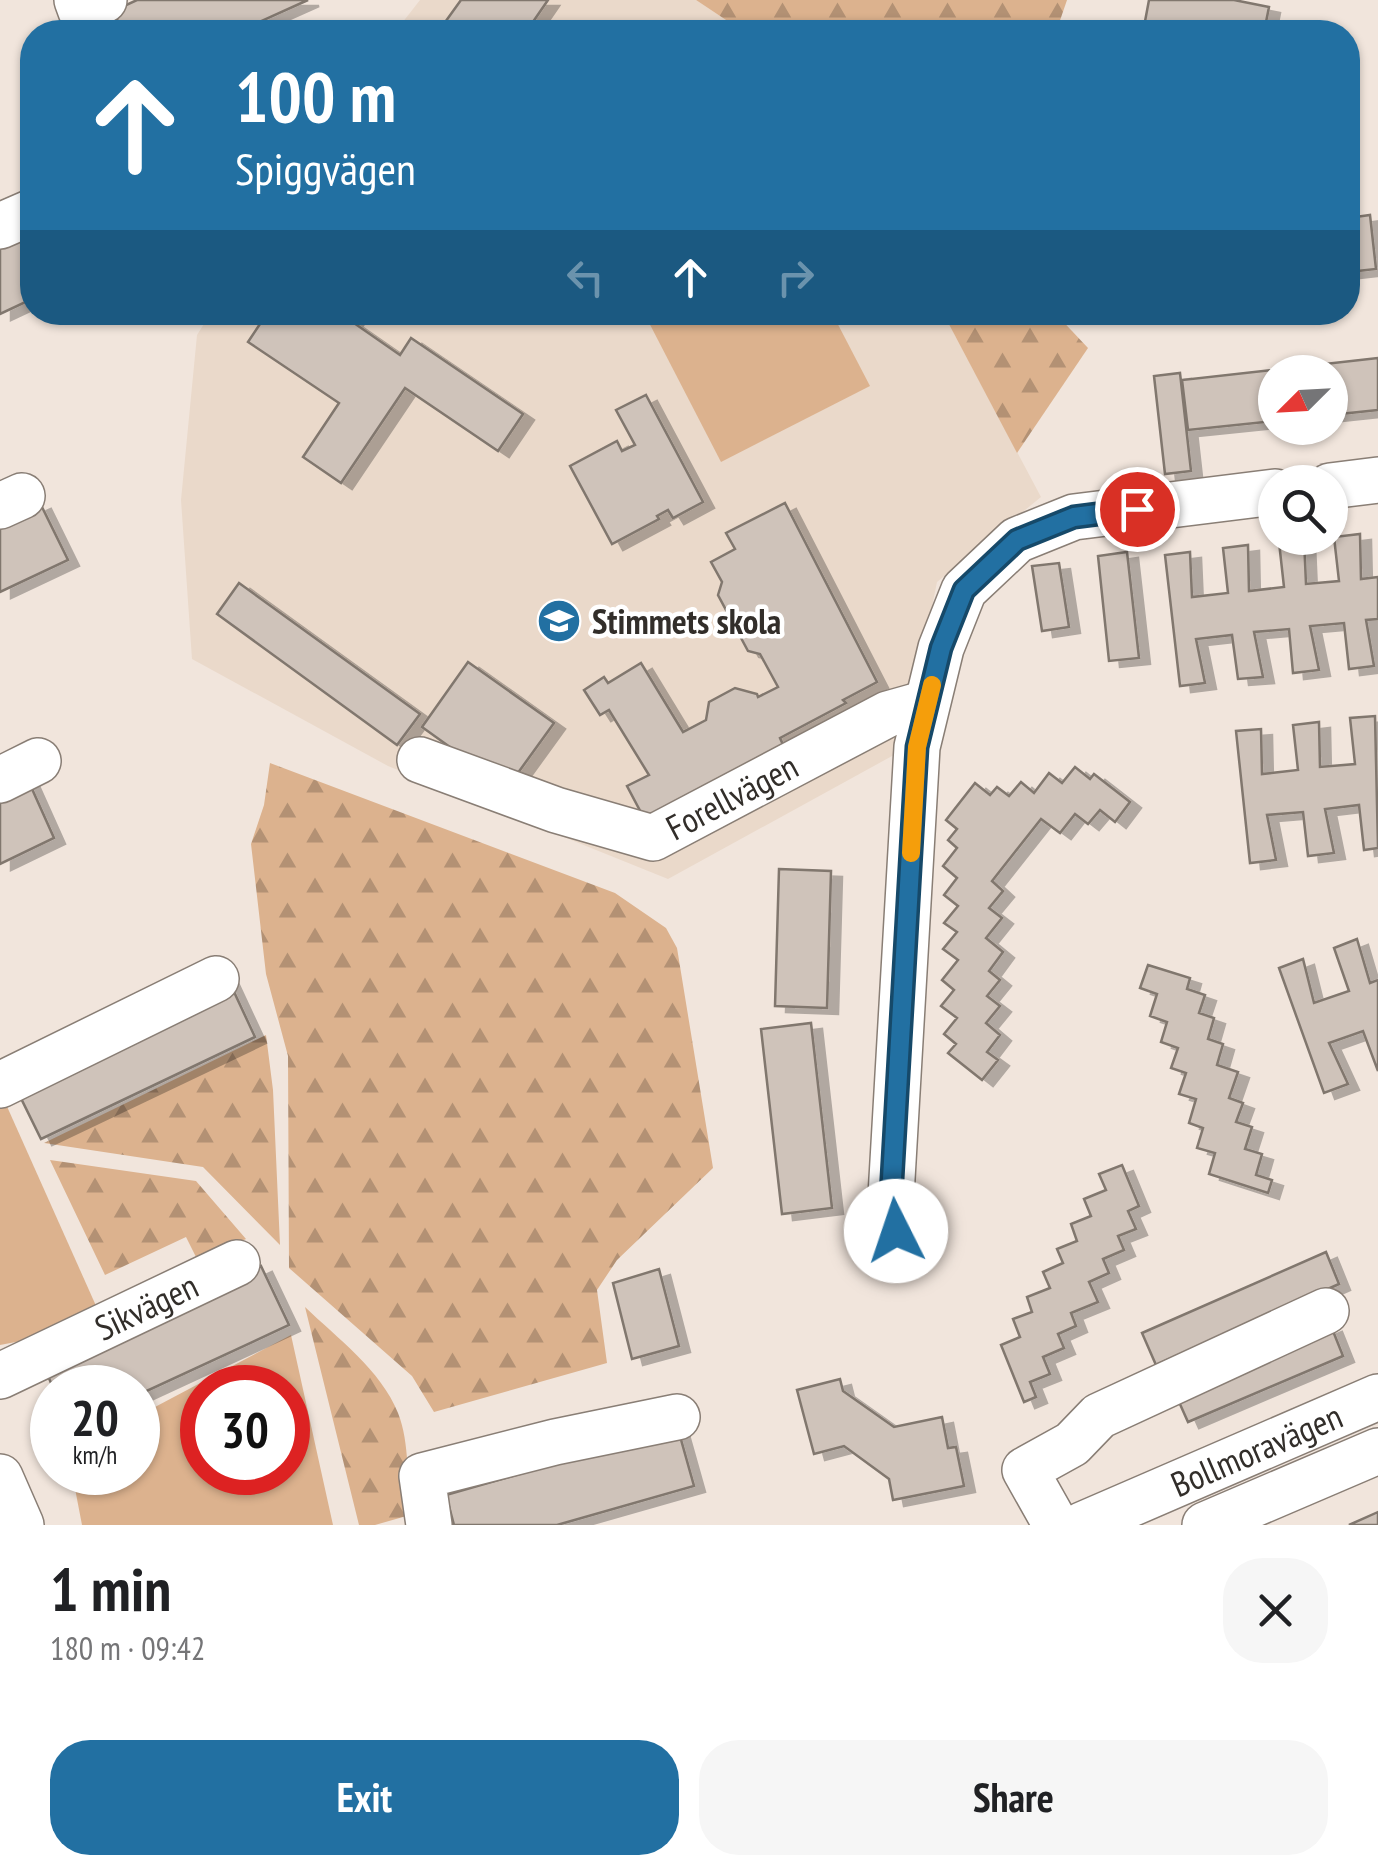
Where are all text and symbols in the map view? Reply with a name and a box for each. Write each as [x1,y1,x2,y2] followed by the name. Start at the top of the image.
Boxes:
[235,51,396,141] text: 100 m
[70,60,200,190] icon: ahead
[235,139,416,197] text: Spiggvägen
[558,250,613,305] icon: left
[663,250,718,305] icon: ahead
[768,250,823,305] icon: right
[1258,355,1348,445] north arrow
[1258,355,1348,555] map controls
[1258,465,1348,555] button: search
[1095,467,1180,552] pin
[1110,482,1165,537] icon: arrive
[536,598,582,644] school or university icon: Stimmets skola
[592,598,781,644] place label: Stimmets skola
[658,743,806,850] street label: Forellvägen
[844,1179,948,1283] position arrow
[87,1262,205,1350] street label: Sikvägen
[180,1365,310,1495] speed limit sign: 30
[71,1385,119,1450] text: 20
[1164,1392,1349,1507] street label: Bollmoravägen
[73,1439,117,1471] text: km/h
[50,1550,171,1628] text: 1 min
[1223,1558,1328,1663] button: close
[50,1627,205,1669] text: 180 m · 09:42
[50,1740,679,1855] button: Exit
[699,1740,1328,1855] button: Share

